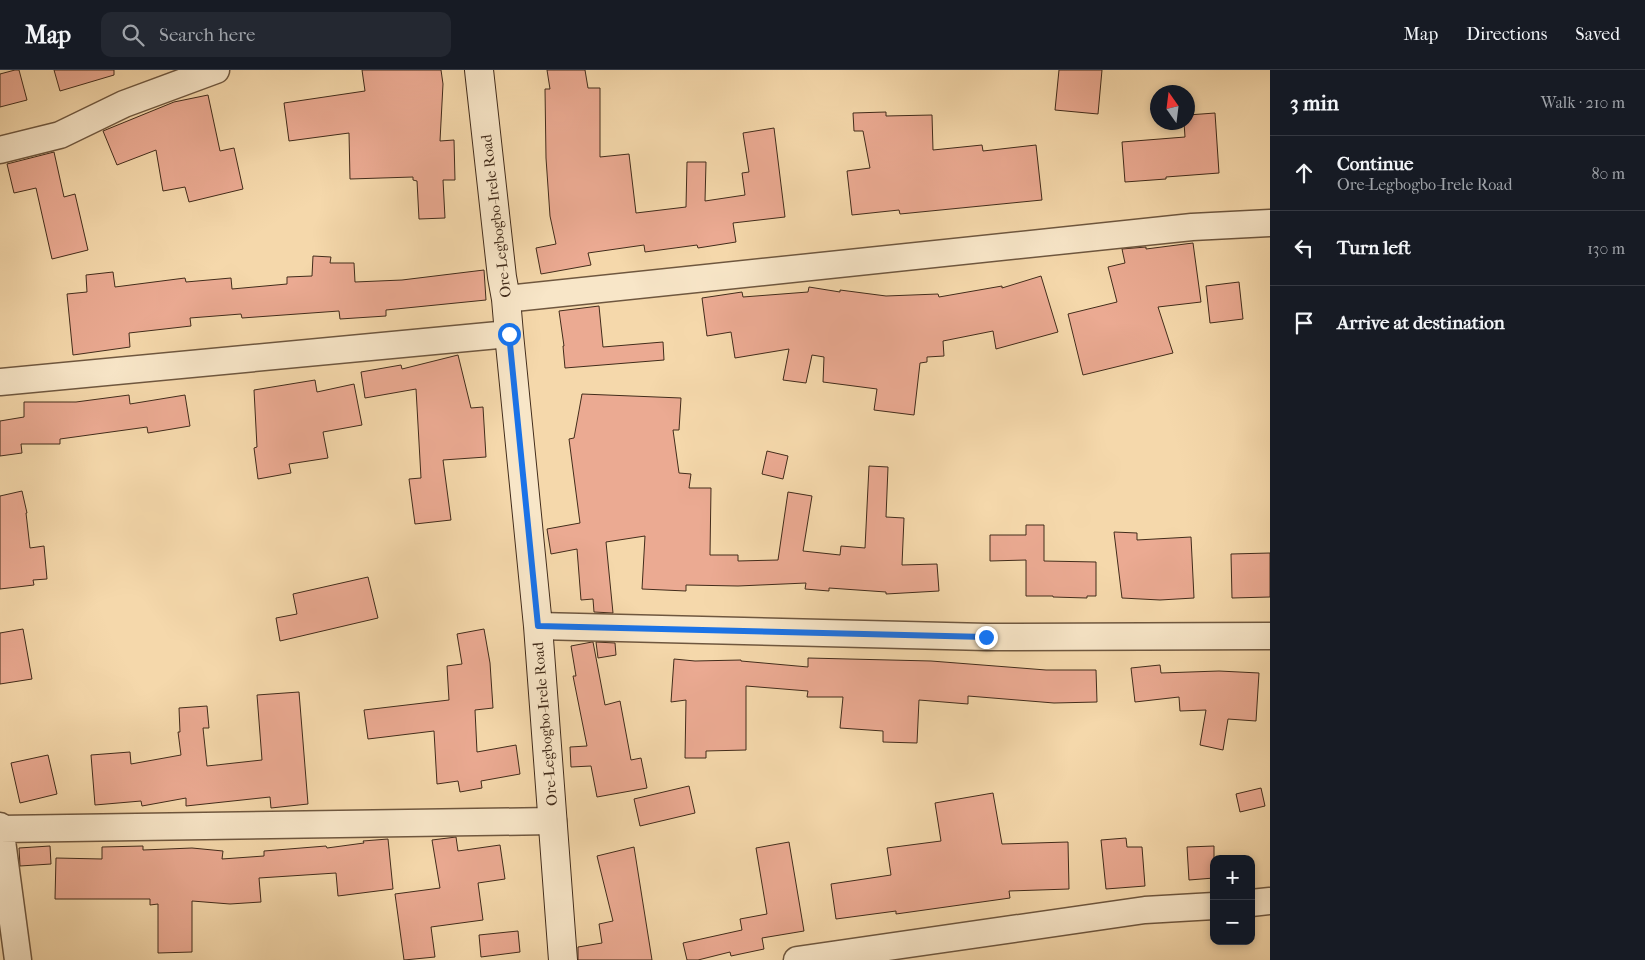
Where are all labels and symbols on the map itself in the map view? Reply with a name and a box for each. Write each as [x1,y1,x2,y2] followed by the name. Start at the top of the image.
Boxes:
[1150,85,1195,130] north arrow
[477,132,515,299] street label: Ore-Legbogbo-Irele Road
[498,323,521,346] route start
[975,626,998,649] route end
[529,640,561,807] street label: Ore-Legbogbo-Irele Road

